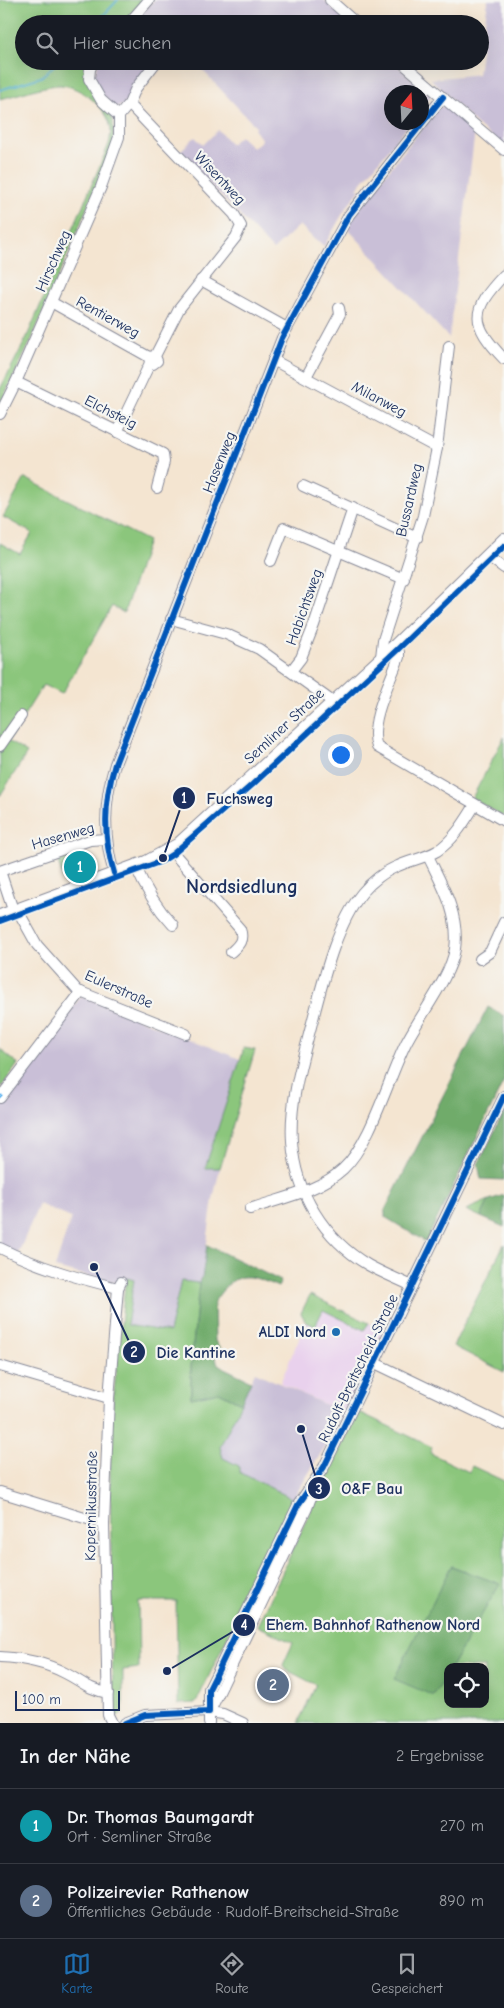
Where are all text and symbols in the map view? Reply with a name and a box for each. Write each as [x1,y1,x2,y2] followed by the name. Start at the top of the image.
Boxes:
[15,15,489,70] search box
[33,29,61,57] icon: search
[73,32,171,54] text: Hier suchen
[384,85,429,130] north arrow
[191,147,249,209] street label: Wisentweg
[31,227,75,295] street label: Hirschweg
[73,292,143,342] street label: Rentierweg
[349,377,409,421] street label: Milanweg
[82,391,140,433] street label: Elchsteig
[199,429,239,495] street label: Hasenweg
[392,462,426,538] street label: Bussardweg
[282,566,326,648] street label: Habichtsweg
[240,684,328,768] street label: Semliner Straße
[328,742,354,768] your location
[172,783,284,814] callout: Fuchsweg
[181,789,187,807] text: 1
[207,790,273,808] text: Fuchsweg
[29,818,97,854] street label: Hasenweg
[64,848,96,886] pin: 1
[186,875,298,898] district label: Nordsiedlung
[82,966,156,1012] street label: Eulerstraße
[314,1290,402,1445] street label: Rudolf-Breitscheid-Straße
[259,1323,326,1341] place label: ALDI Nord
[330,1326,342,1338] marker: ALDI Nord
[122,1336,246,1367] callout: Die Kantine
[130,1343,138,1361] text: 2
[157,1344,236,1362] text: Die Kantine
[81,1450,101,1561] street label: Kopernikusstraße
[306,1473,413,1504] callout: O&F Bau
[315,1480,323,1498] text: 3
[341,1480,403,1498] text: O&F Bau
[231,1609,490,1640] callout: Ehem. Bahnhof Rathenow Nord
[240,1616,248,1634] text: 4
[266,1616,480,1634] text: Ehem. Bahnhof Rathenow Nord
[444,1663,489,1708] map controls
[444,1663,489,1708] button: locate
[257,1666,289,1704] pin: 2
[15,1688,120,1711] scale bar
[22,1691,61,1708] text: 100 m
[20,1744,130,1768] text: In der Nähe
[396,1747,484,1765] text: 2 Ergebnisse
[67,1806,254,1828] text: Dr. Thomas Baumgardt
[33,1817,39,1835] text: 1
[440,1817,484,1835] text: 270 m
[67,1828,212,1846] text: Ort · Semliner Straße
[67,1881,249,1903] text: Polizeirevier Rathenow
[32,1892,40,1910] text: 2
[439,1892,484,1910] text: 890 m
[67,1903,399,1921] text: Öffentliches Gebäude · Rudolf-Breitscheid-Straße
[61,1950,93,1997] tab: Karte
[215,1950,249,1997] tab: Route
[371,1950,443,1997] tab: Gespeichert

